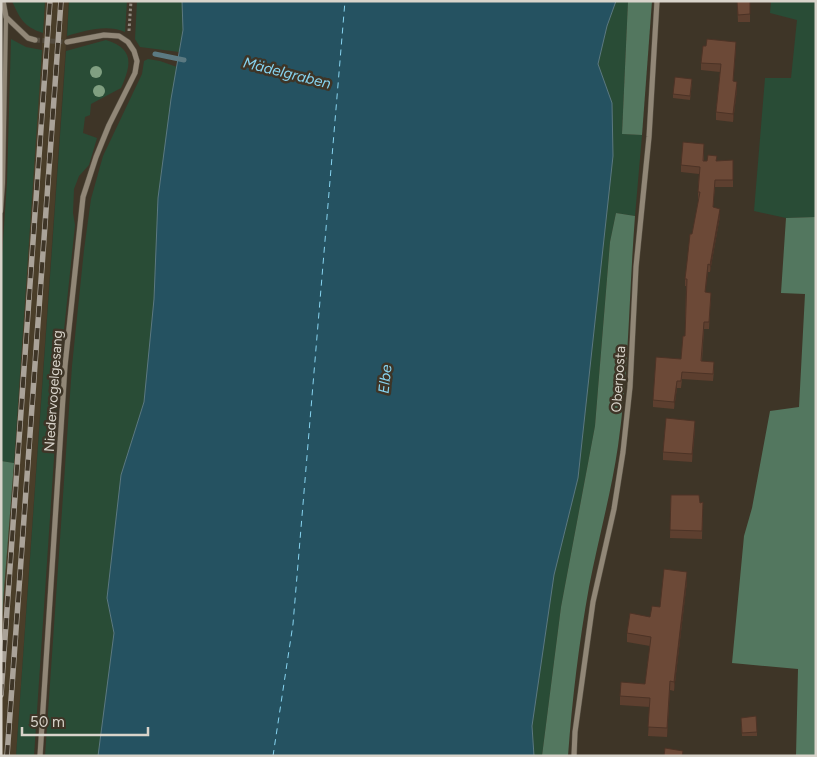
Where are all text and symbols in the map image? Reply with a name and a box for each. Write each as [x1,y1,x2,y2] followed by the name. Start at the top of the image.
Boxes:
[241,53,333,93] water label: Mädelgraben
[41,330,66,453] street label: Niedervogelgesang
[608,345,629,413] street label: Oberposta
[375,364,395,394] water label: Elbe
[22,704,149,736] scale bar
[30,713,65,731] text: 50 m

